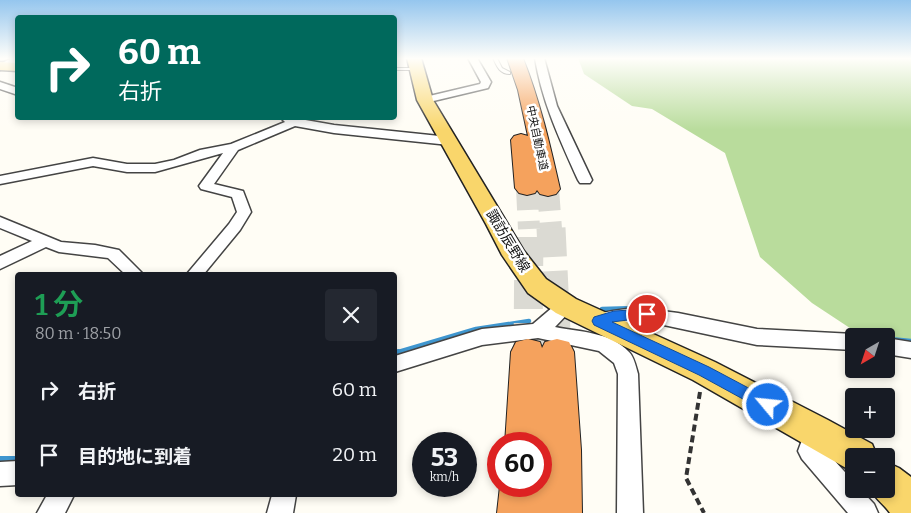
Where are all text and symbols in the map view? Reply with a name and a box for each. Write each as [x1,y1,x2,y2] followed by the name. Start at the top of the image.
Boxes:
[118,31,201,73] text: 60 m
[35,35,100,100] icon: right
[118,78,162,105] text: 右折
[524,104,550,172] street label: 中央自動車道
[483,207,533,275] street label: 諏訪辰野線
[35,287,83,323] text: 1 分
[325,289,377,341] button: close
[626,293,668,335] pin
[633,300,661,328] icon: arrive
[35,324,121,343] text: 80 m · 18:50
[845,328,895,378] north arrow
[845,328,895,498] map controls
[35,376,63,404] icon: right
[332,378,377,401] text: 60 m
[741,378,793,430] position arrow
[78,380,116,403] text: 右折
[845,388,895,438] button: +
[487,432,552,497] speed limit sign: 60
[35,441,63,469] icon: arrive
[333,443,377,466] text: 20 m
[431,443,458,473] text: 53
[78,445,192,468] text: 目的地に到着
[845,448,895,498] button: −
[430,470,459,484] text: km/h

